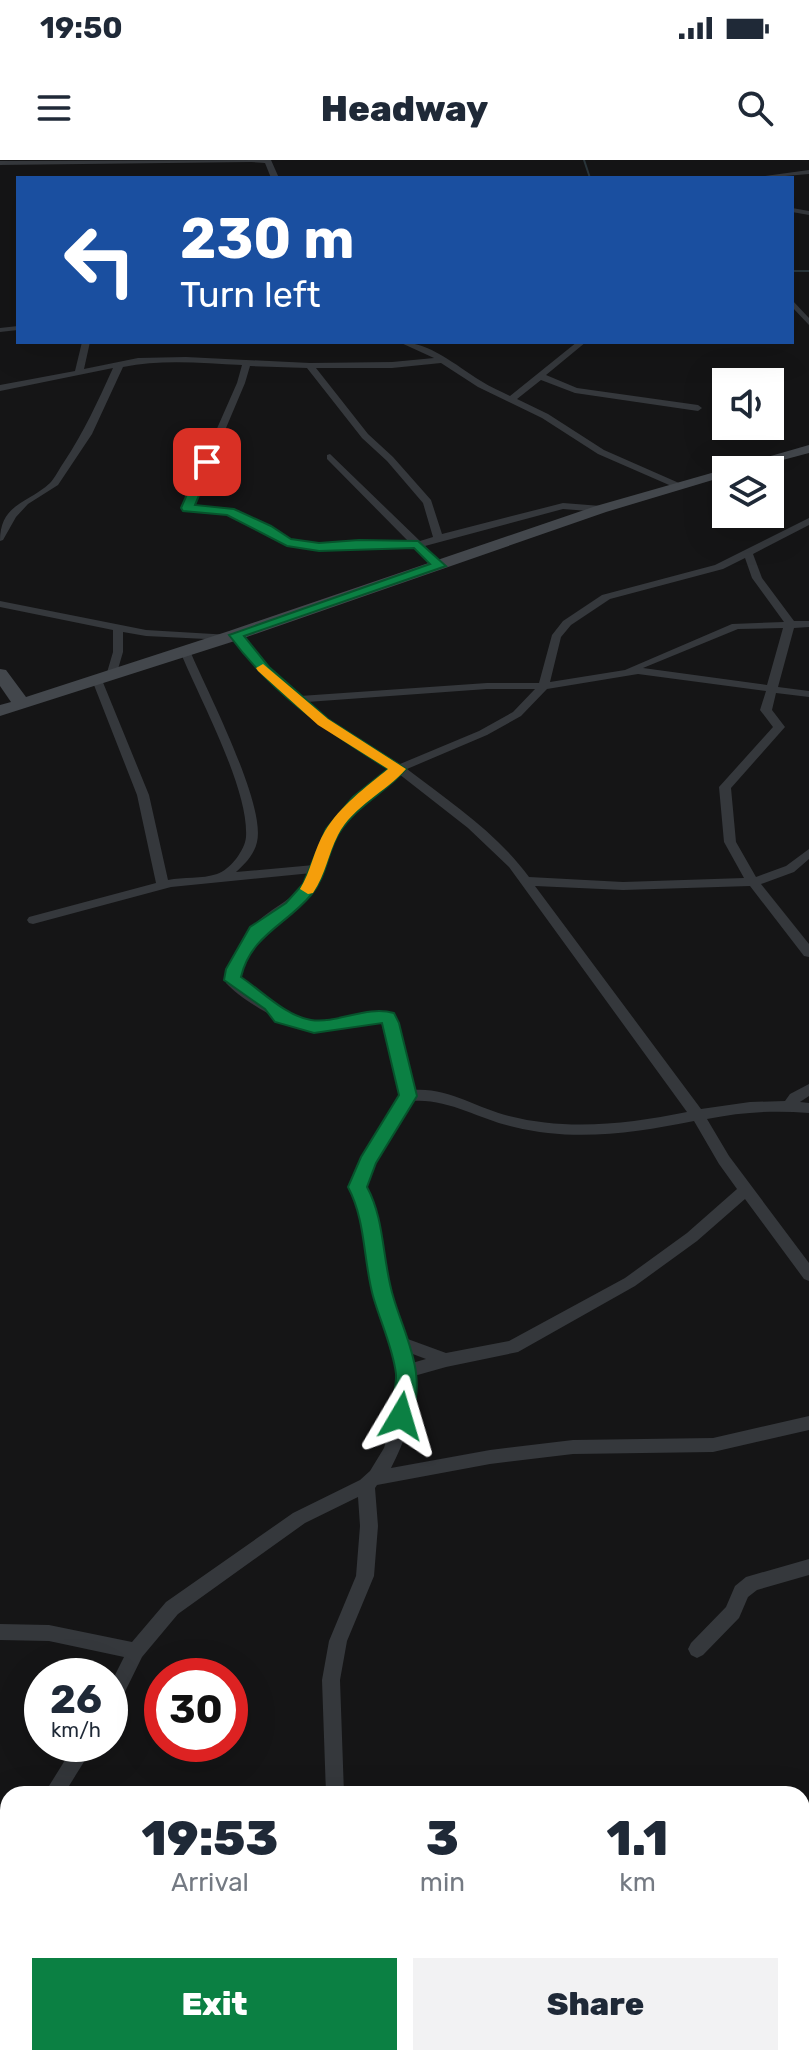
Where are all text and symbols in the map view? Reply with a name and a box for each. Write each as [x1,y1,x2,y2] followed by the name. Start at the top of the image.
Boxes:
[40,10,123,46] text: 19:50
[32,86,76,130] icon: menu
[733,86,777,130] icon: search
[321,87,488,130] text: Headway
[180,206,355,272] text: 230 m
[48,208,152,312] icon: left
[180,273,321,316] text: Turn left
[712,368,784,528] map controls
[712,368,784,440] button: sound
[173,428,241,496] pin
[185,440,229,484] icon: arrive
[712,456,784,528] button: layers
[359,1374,443,1458] position arrow
[144,1658,248,1762] speed limit sign: 30
[50,1676,102,1723] text: 26
[51,1718,101,1742] text: km/h
[142,1810,278,1867] text: 19:53
[426,1810,459,1867] text: 3
[607,1810,668,1867] text: 1.1
[171,1867,249,1898] text: Arrival
[420,1867,465,1898] text: min
[619,1867,656,1898] text: km
[32,1958,397,2050] button: Exit
[413,1958,778,2050] button: Share

